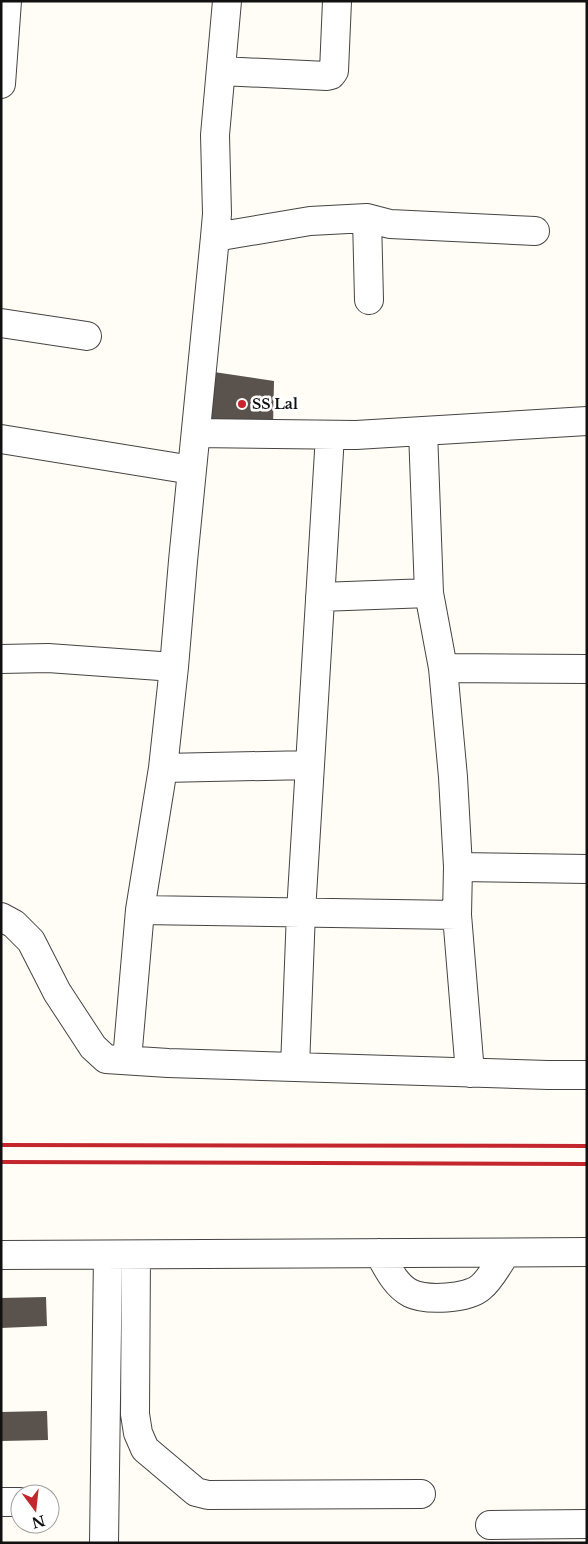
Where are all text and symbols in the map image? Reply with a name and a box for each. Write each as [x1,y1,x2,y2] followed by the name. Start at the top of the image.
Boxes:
[252,395,298,413] place label: SS Lal
[236,398,248,410] marker: SS Lal
[10,1484,60,1534] north arrow
[30,1511,47,1532] text: N

